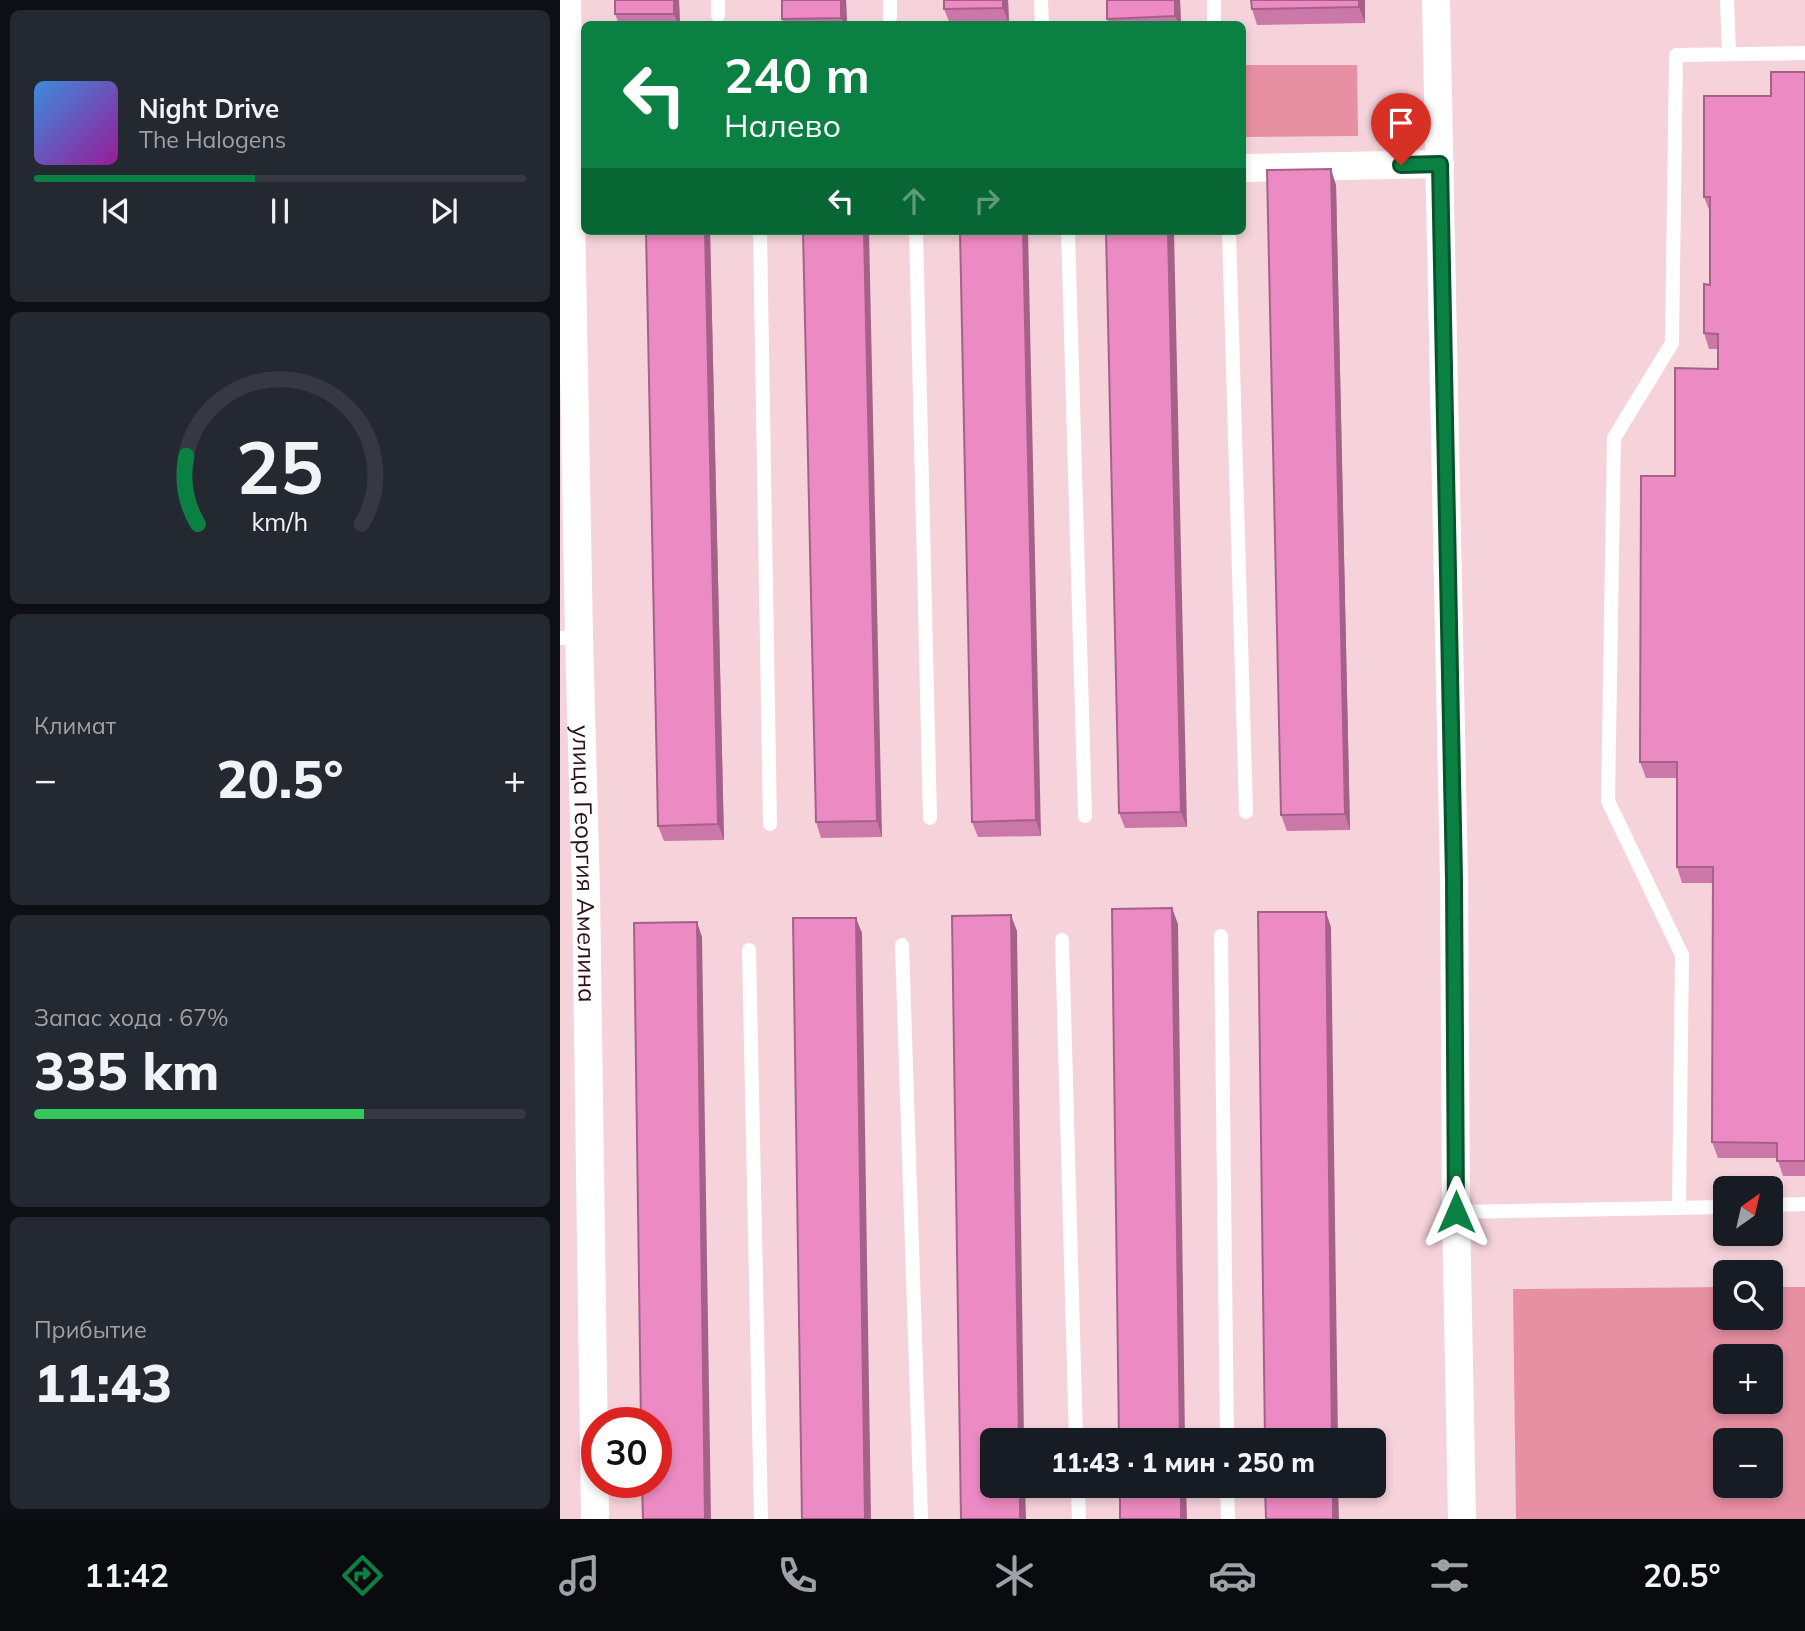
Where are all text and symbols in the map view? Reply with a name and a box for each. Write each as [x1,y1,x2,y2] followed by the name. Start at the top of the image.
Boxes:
[724,44,870,105] text: 240 m
[609,49,700,140] icon: left
[139,92,279,125] text: Night Drive
[1371,93,1431,165] pin
[1382,104,1420,142] icon: arrive
[724,105,841,145] text: Налево
[139,125,286,154] text: The Halogens
[822,182,860,220] icon: left
[895,182,933,220] icon: ahead
[968,182,1006,220] icon: right
[97,192,135,230] icon: previous
[261,192,299,230] icon: pause
[425,192,463,230] icon: next
[236,421,324,512] text: 25
[252,505,308,536] text: km/h
[34,711,116,740] text: Климат
[566,725,603,1003] street label: улица Георгия Амелина
[216,746,344,811] text: 20.5°
[34,755,57,803] text: −
[503,755,526,803] text: +
[34,1003,229,1032] text: Запас хода · 67%
[34,1038,219,1103] text: 335 km
[1419,1175,1493,1249] position arrow
[1713,1176,1783,1246] north arrow
[1713,1176,1783,1498] map controls
[1713,1260,1783,1330] button: search
[34,1315,147,1344] text: Прибытие
[1713,1344,1783,1414] button: +
[34,1350,172,1415] text: 11:43
[581,1407,672,1498] speed limit sign: 30
[1713,1428,1783,1498] button: −
[1051,1446,1315,1479] text: 11:43 · 1 мин · 250 m
[338,1551,387,1600] icon: directions
[555,1551,604,1600] icon: music
[773,1551,822,1600] icon: phone
[990,1551,1039,1600] icon: climate
[1208,1551,1257,1600] icon: car
[1425,1551,1474,1600] icon: filters
[84,1555,169,1595] text: 11:42
[1643,1555,1721,1595] text: 20.5°

